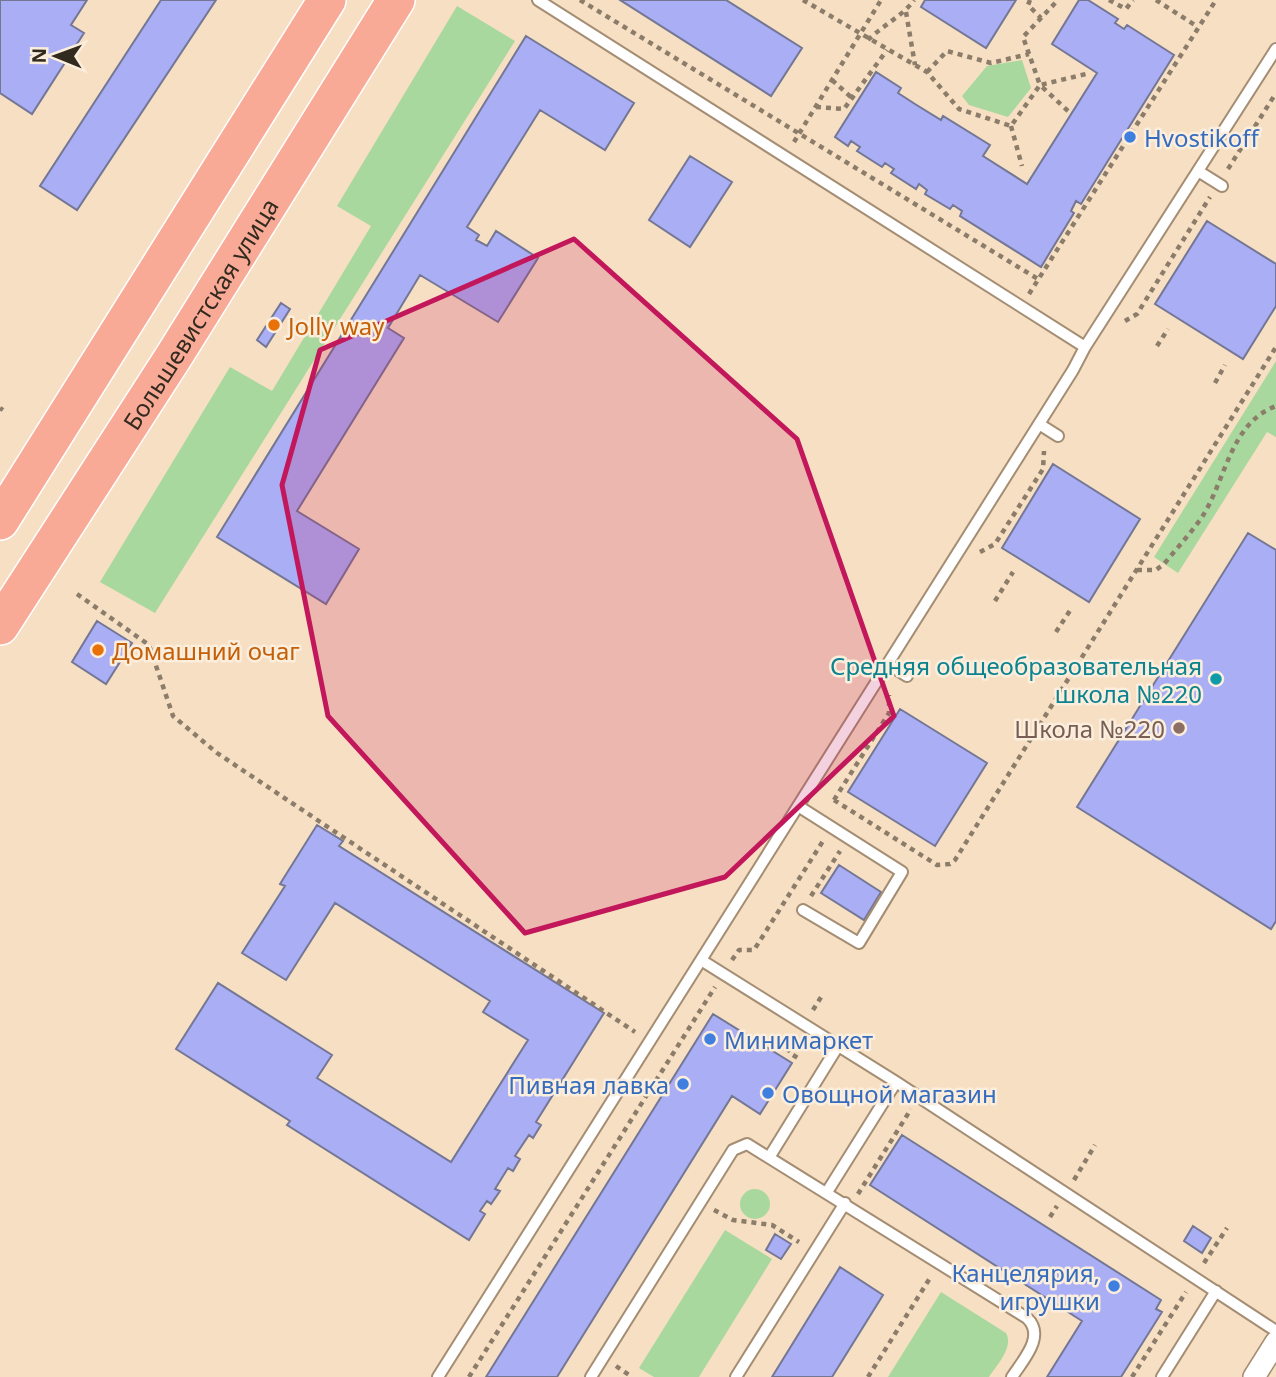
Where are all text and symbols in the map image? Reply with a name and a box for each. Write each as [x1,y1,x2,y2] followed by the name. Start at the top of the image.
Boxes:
[21,21,91,91] north arrow
[26,48,52,64] text: N
[1144,121,1260,154] place label: Hvostikoff
[1122,129,1138,145] marker: Hvostikoff
[115,191,285,436] street label: Большевистская улица
[286,309,385,342] place label: Jolly way
[266,317,282,333] marker: Jolly way
[112,634,300,667] place label: Домашний очаг
[90,642,106,658] marker: Домашний очаг
[830,649,1202,710] place label: Средняя общеобразовательная школа №220
[1208,671,1224,687] marker: Средняя общеобразовательная школа №220
[1014,712,1165,745] place label: Школа №220
[1171,720,1187,736] marker: Школа №220
[724,1023,873,1056] place label: Минимаркет
[702,1031,718,1047] marker: Минимаркет
[508,1068,669,1101] place label: Пивная лавка
[675,1076,691,1092] marker: Пивная лавка
[782,1077,997,1110] place label: Овощной магазин
[760,1085,776,1101] marker: Овощной магазин
[952,1256,1100,1317] place label: Канцелярия, игрушки
[1106,1278,1122,1294] marker: Канцелярия, игрушки

